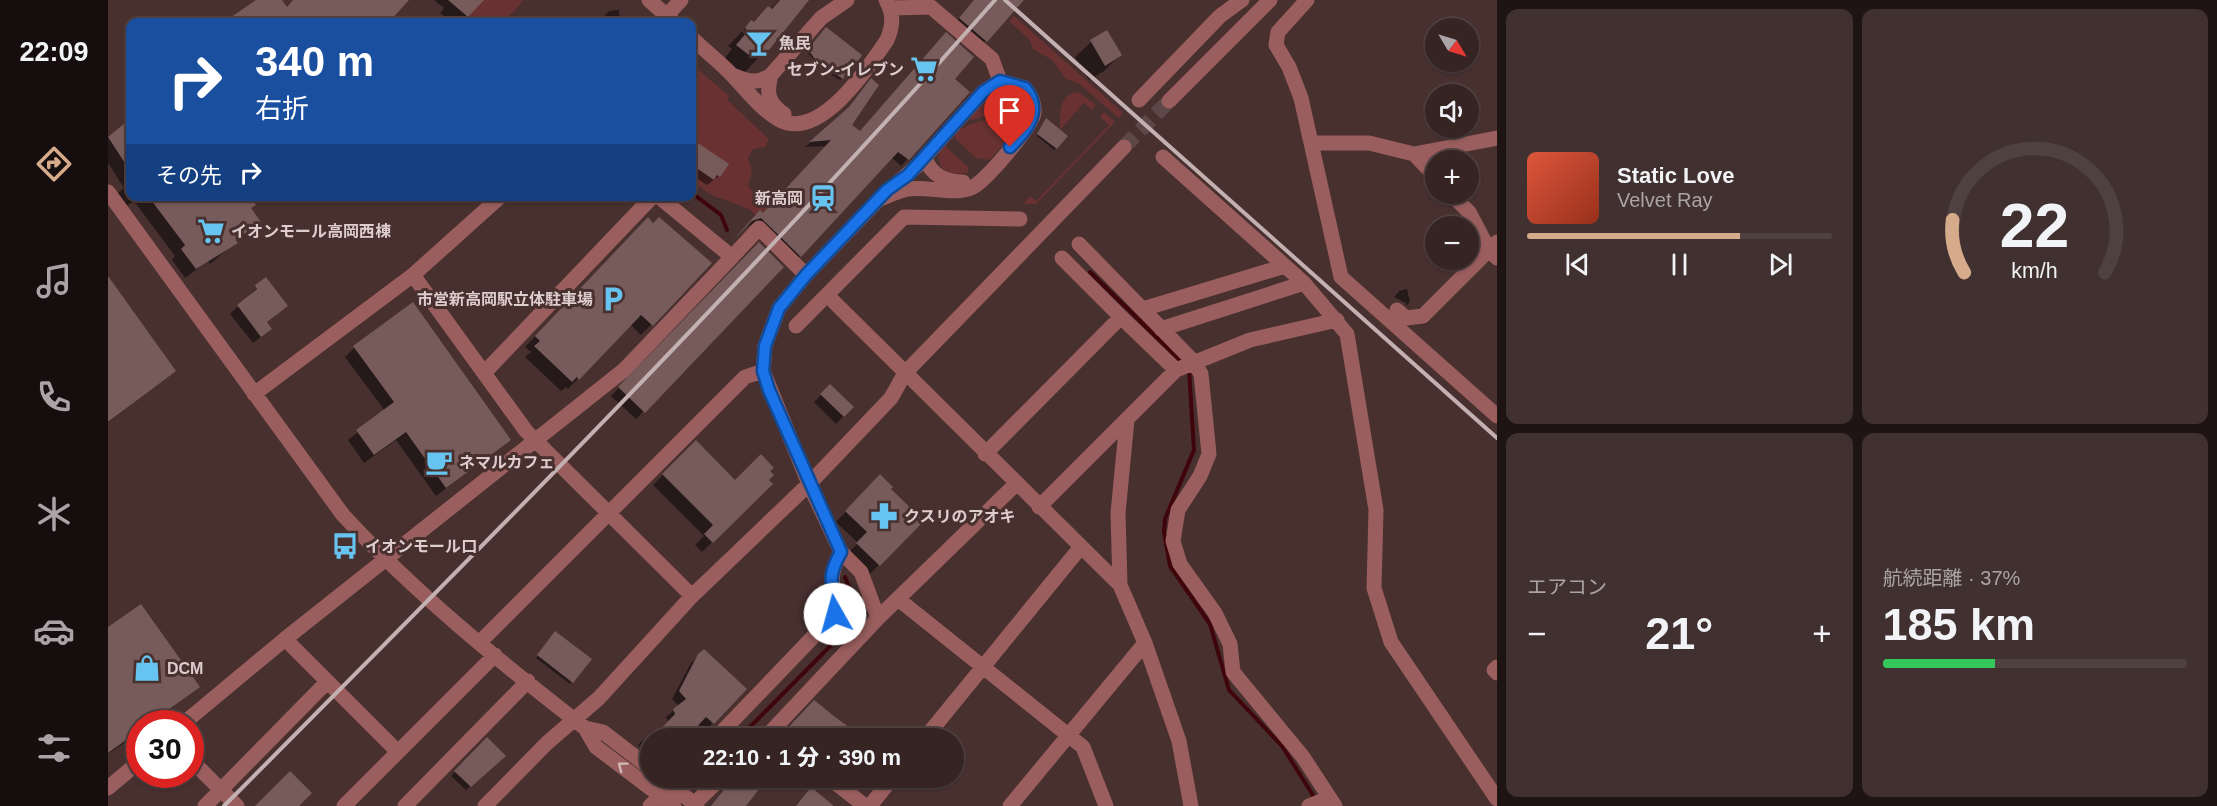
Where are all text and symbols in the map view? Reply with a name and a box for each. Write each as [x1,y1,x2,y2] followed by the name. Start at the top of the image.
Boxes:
[1425,18,1479,72] north arrow
[1425,18,1479,270] map controls
[744,28,774,58] bar icon: 魚民
[779,34,811,52] place label: 魚民
[19,37,89,67] text: 22:09
[255,38,374,85] text: 340 m
[156,42,234,120] icon: right
[909,54,939,84] supermarket icon: セブン-イレブン
[787,61,904,78] place label: セブン-イレブン
[1425,84,1479,138] button: sound
[984,85,1035,147] pin
[255,94,309,124] text: 右折
[993,94,1026,127] icon: arrive
[33,143,75,185] icon: directions
[1425,150,1479,204] button: +
[234,156,267,189] icon: right
[156,163,222,188] text: その先
[1617,163,1734,188] text: Static Love
[808,183,838,213] station icon: 新高岡
[1617,189,1713,211] text: Velvet Ray
[755,190,803,207] place label: 新高岡
[2000,192,2069,261] text: 22
[196,216,226,246] supermarket icon: イオンモール高岡西棟
[1425,216,1479,270] button: −
[231,222,391,240] place label: イオンモール高岡西棟
[1561,248,1594,281] icon: previous
[1663,248,1696,281] icon: pause
[1764,248,1797,281] icon: next
[33,260,75,302] icon: music
[2012,260,2058,284] text: km/h
[598,284,628,314] parking icon: 市営新高岡駅立体駐車場
[417,291,593,308] place label: 市営新高岡駅立体駐車場
[33,376,75,418] icon: phone
[424,447,454,477] cafe icon: ネマルカフェ
[459,454,555,471] place label: ネマルカフェ
[33,493,75,535] icon: climate
[869,501,899,531] pharmacy icon: クスリのアオキ
[904,508,1016,525] place label: クスリのアオキ
[330,531,360,561] bus stop icon: イオンモール口
[365,538,477,555] place label: イオンモール口
[1883,567,2020,589] text: 航続距離 · 37%
[1527,576,1607,598] text: エアコン
[803,582,867,646] position arrow
[1883,599,2035,650] text: 185 km
[1645,608,1713,659] text: 21°
[33,610,75,652] icon: car
[1527,615,1546,652] text: −
[1812,615,1832,652] text: +
[132,653,162,683] shop icon: DCM
[167,660,203,677] place label: DCM
[126,710,204,788] speed limit sign: 30
[33,727,75,769] icon: filters
[703,745,901,770] text: 22:10 · 1 分 · 390 m
[618,763,629,774] one-way arrow

